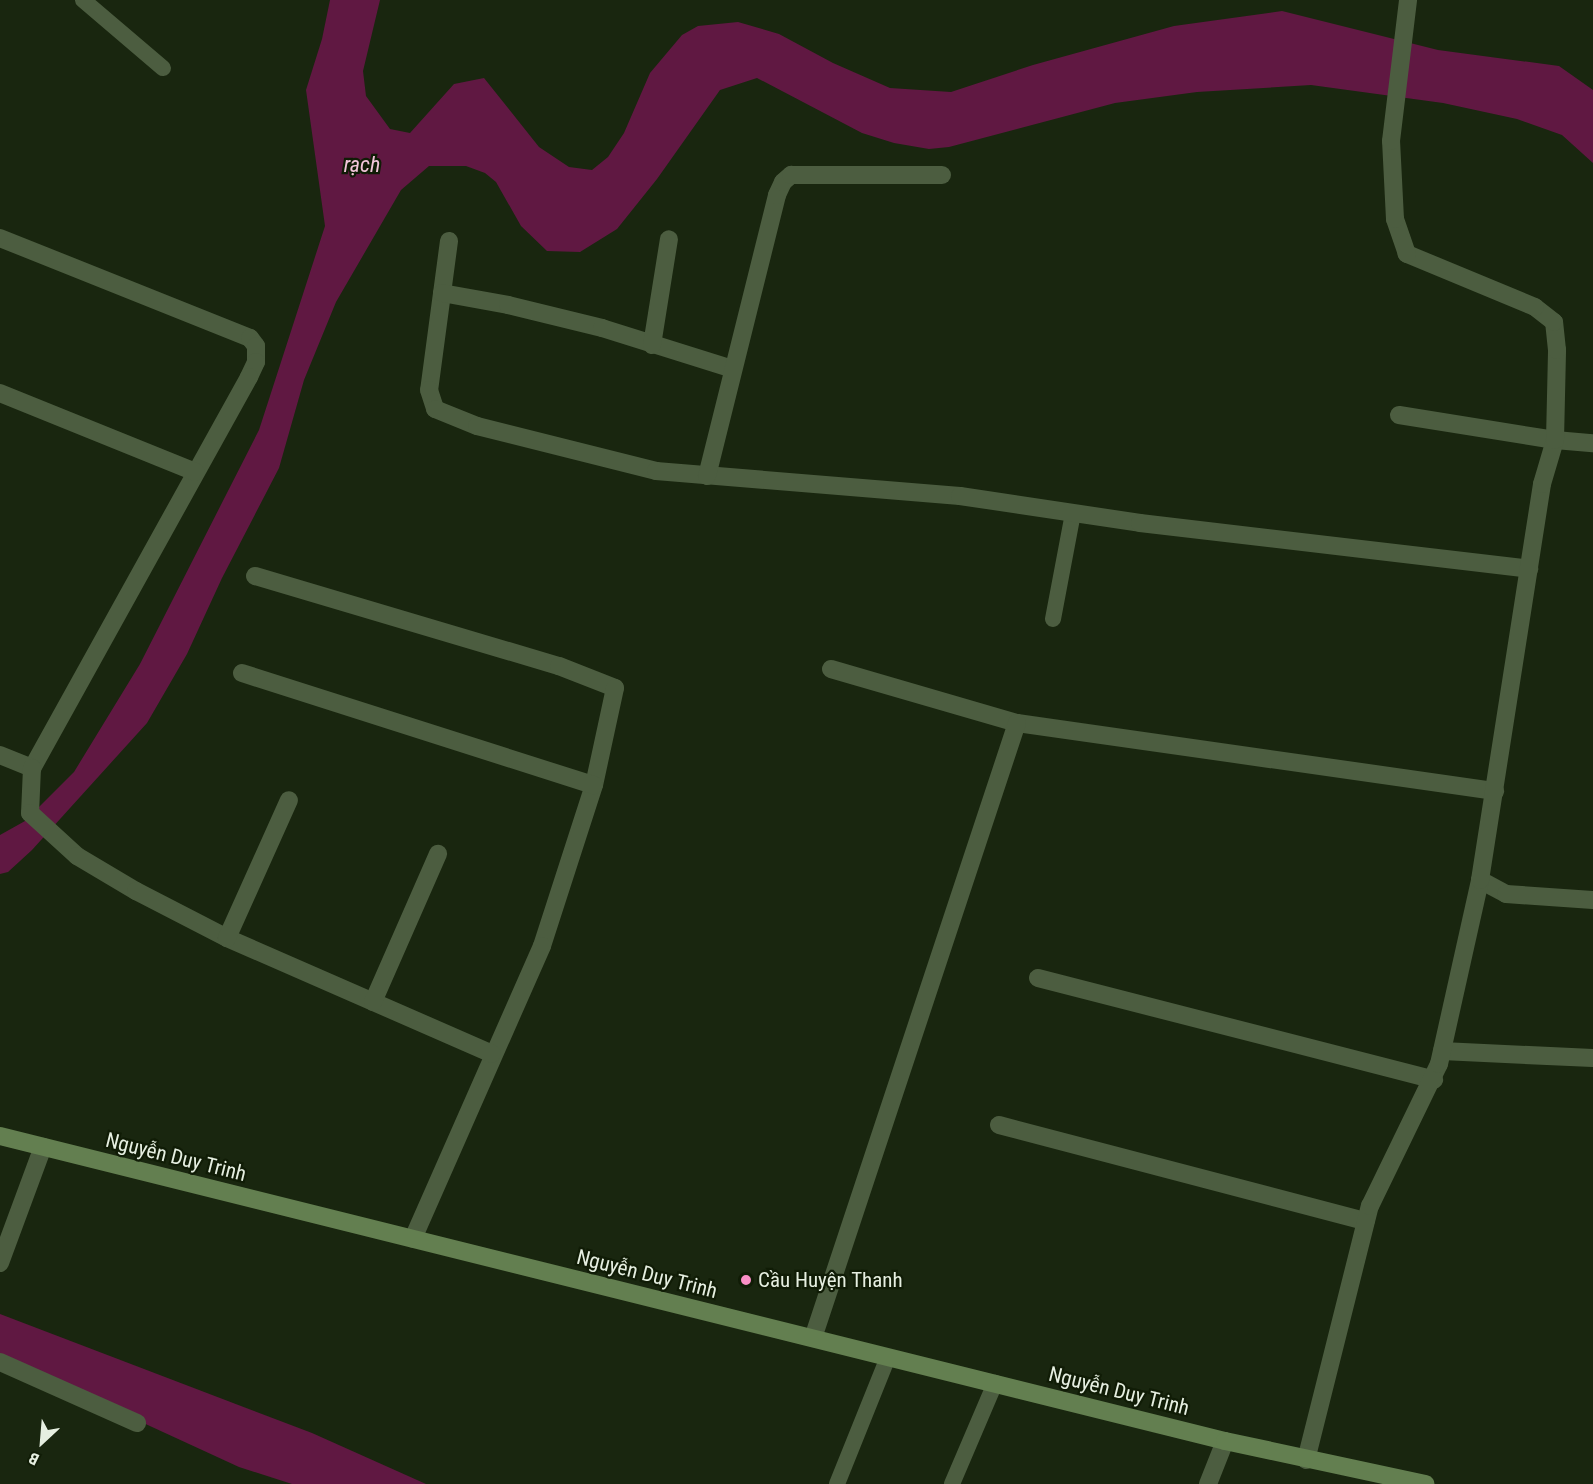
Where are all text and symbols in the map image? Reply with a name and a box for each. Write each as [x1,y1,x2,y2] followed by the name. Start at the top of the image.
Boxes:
[344,152,380,178] water label: rạch
[103,1127,249,1187] street label: Nguyễn Duy Trinh
[574,1244,720,1304] street label: Nguyễn Duy Trinh
[758,1267,903,1293] place label: Cầu Huyện Thanh
[739,1273,753,1287] marker: Cầu Huyện Thanh
[1046,1361,1192,1421] street label: Nguyễn Duy Trinh
[12,1412,72,1472] north arrow
[26,1448,42,1469] text: B

